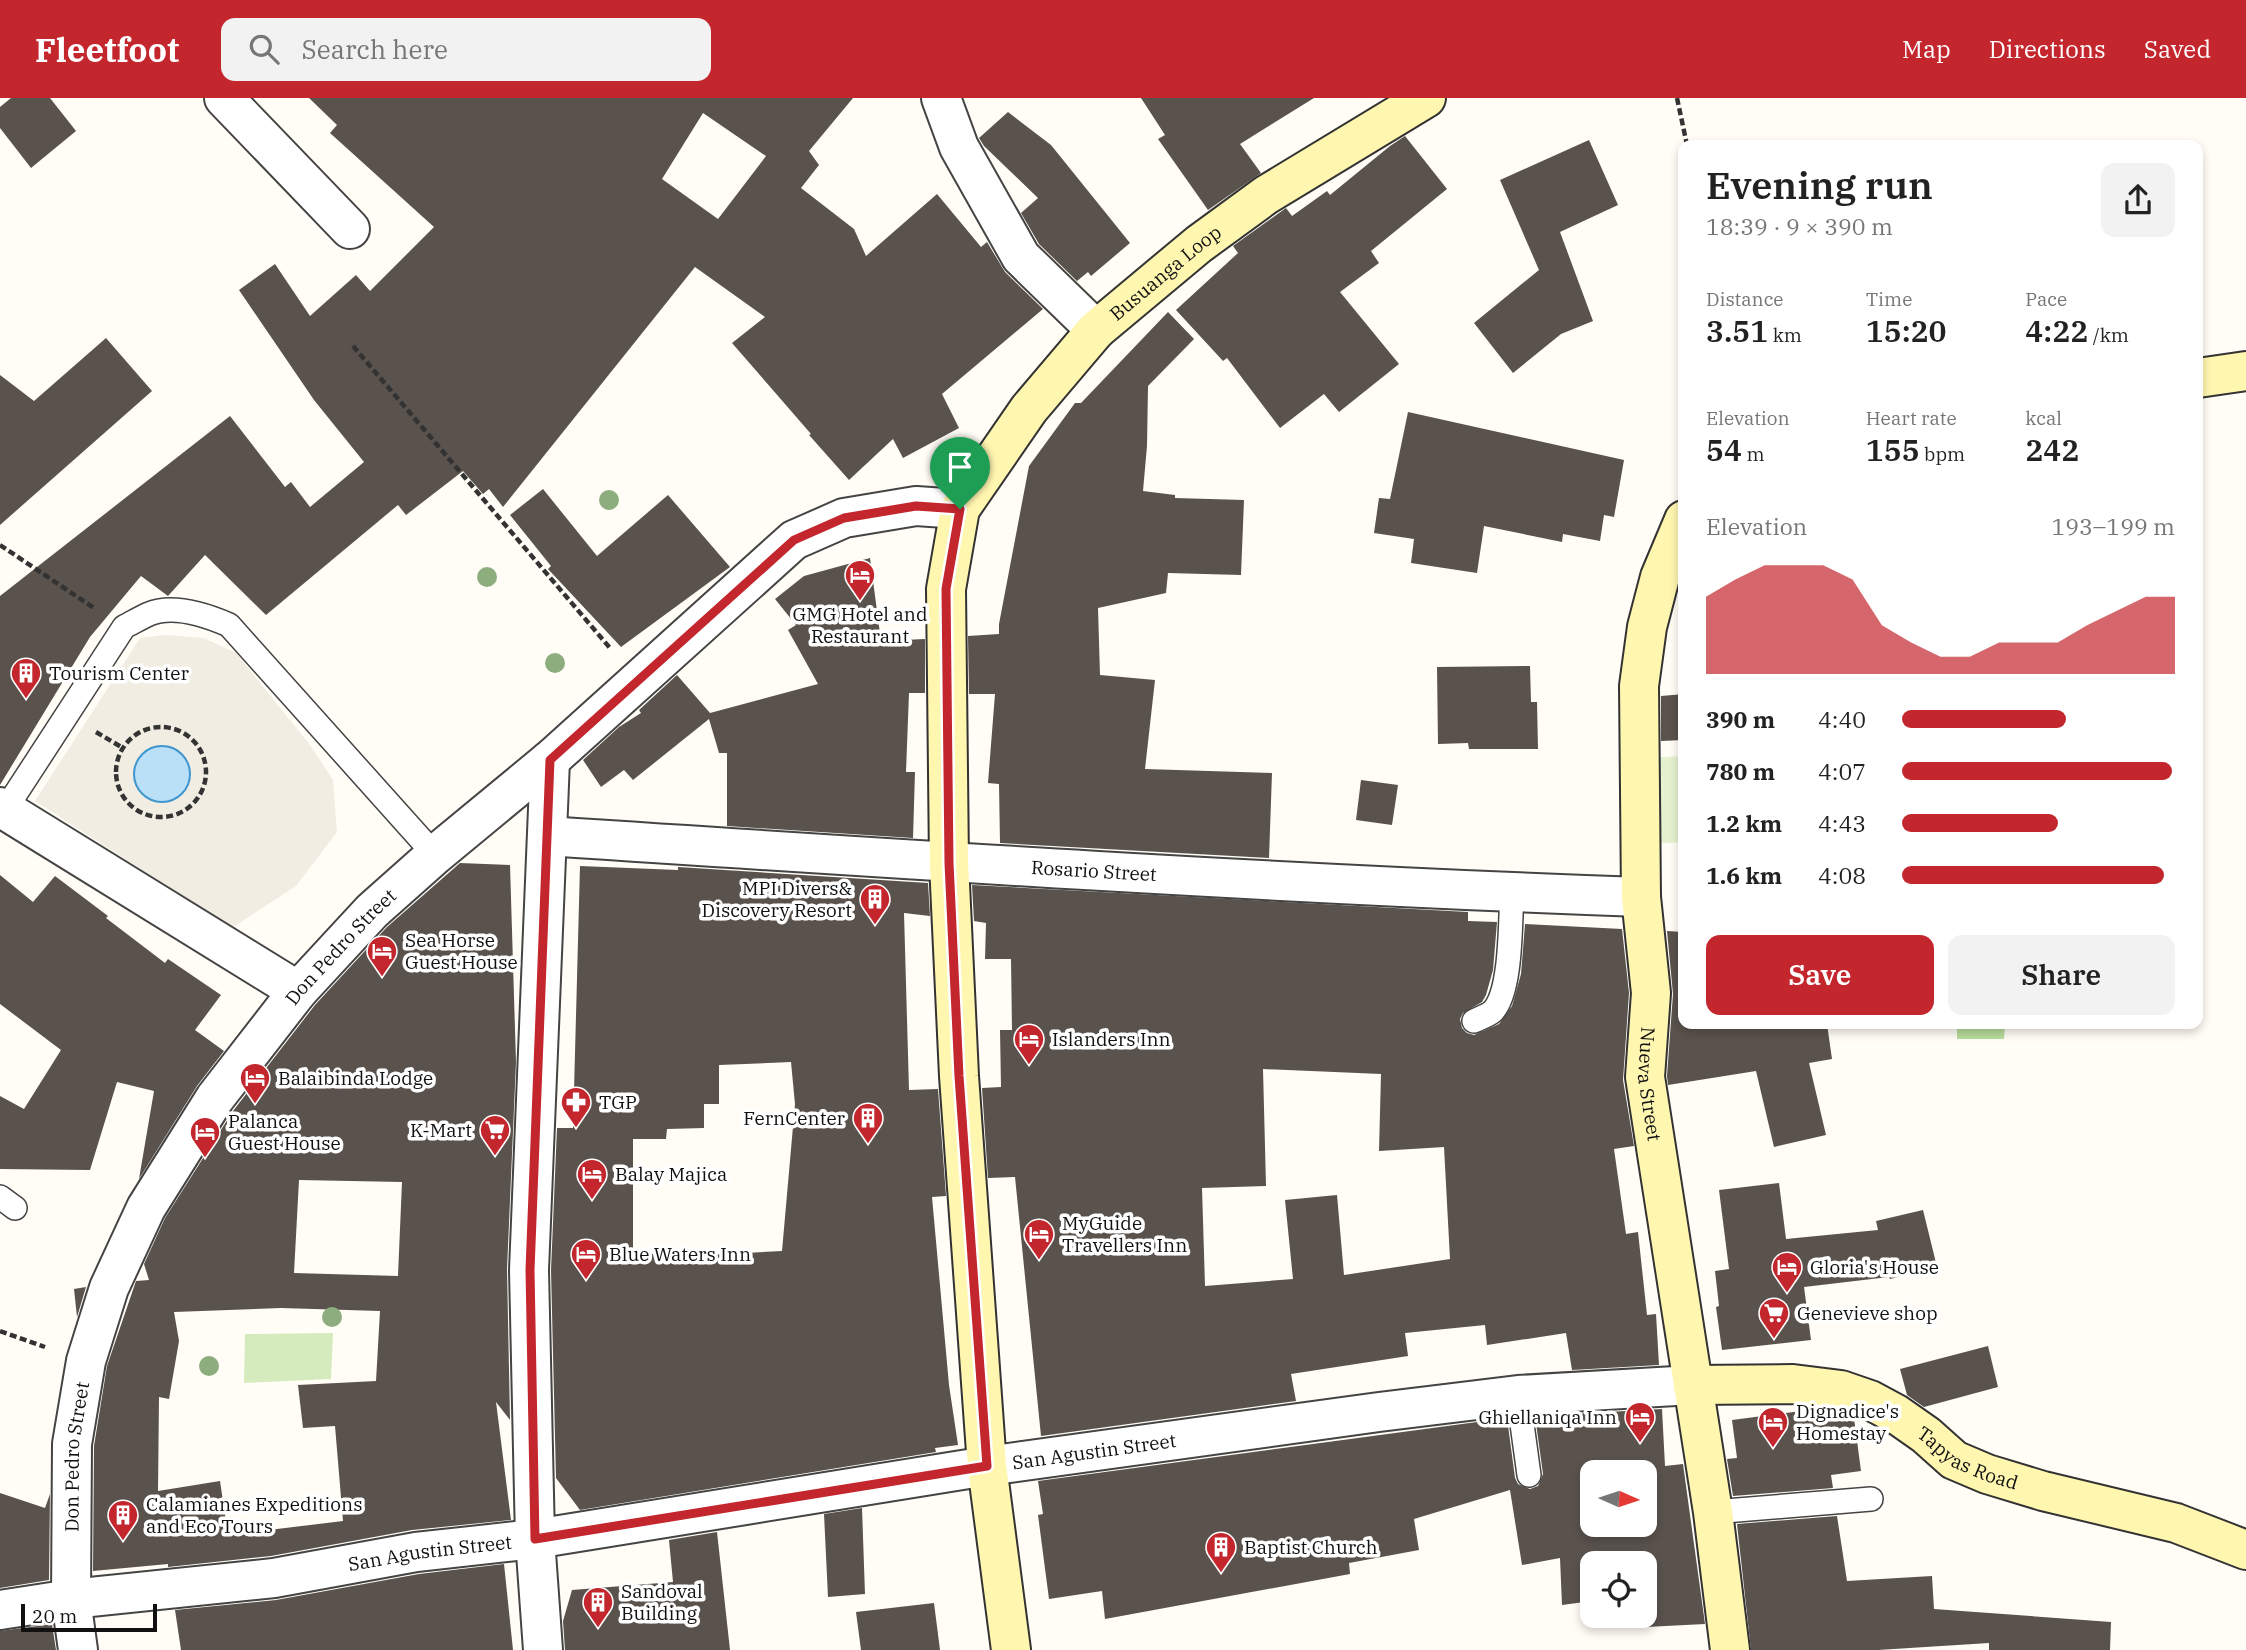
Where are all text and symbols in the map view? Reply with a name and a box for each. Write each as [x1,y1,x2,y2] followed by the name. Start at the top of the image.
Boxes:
[221,18,711,81] search box
[35,28,179,71] text: Fleetfoot
[245,30,283,68] icon: search
[301,32,448,66] text: Search here
[1902,33,1951,65] text: Map
[1989,33,2106,65] text: Directions
[2144,33,2211,65] text: Saved
[1706,160,1933,209] text: Evening run
[2101,163,2175,237] button: share
[1706,211,1893,241] text: 18:39 · 9 × 390 m
[1105,220,1226,326] street label: Busuanga Loop
[1706,287,1784,311] text: Distance
[1866,287,1912,311] text: Time
[2025,287,2067,311] text: Pace
[1706,311,1768,350] text: 3.51
[1866,311,1947,350] text: 15:20
[2025,311,2088,350] text: 4:22
[1768,323,1802,347] text: km
[2088,323,2129,347] text: /km
[1706,406,1790,430] text: Elevation
[1866,406,1957,430] text: Heart rate
[2025,406,2062,430] text: kcal
[1706,430,1742,469] text: 54
[1866,430,1920,469] text: 155
[2025,430,2079,469] text: 242
[930,437,990,509] pin
[1742,442,1765,466] text: m
[1920,442,1965,466] text: bpm
[941,448,979,486] icon: arrive
[1706,511,1807,541] text: Elevation
[2051,511,2175,541] text: 193–199 m
[843,558,877,602] hotel icon: GMG Hotel and Restaurant
[792,602,928,648] place label: GMG Hotel and Restaurant
[9,656,43,700] building icon: Tourism Center
[49,661,190,685] place label: Tourism Center
[1706,704,1775,734] text: 390 m
[1818,704,1866,734] text: 4:40
[1706,756,1775,786] text: 780 m
[1818,756,1866,786] text: 4:07
[1706,808,1782,838] text: 1.2 km
[1818,808,1866,838] text: 4:43
[1030,855,1158,886] street label: Rosario Street
[1706,860,1782,890] text: 1.6 km
[1818,860,1866,890] text: 4:08
[702,876,852,922] place label: MPI Divers& Discovery Resort
[858,882,892,926] building icon: MPI Divers& Discovery Resort
[280,883,401,1010] street label: Don Pedro Street
[405,928,518,974] place label: Sea Horse Guest House
[365,934,399,978] hotel icon: Sea Horse Guest House
[1706,935,1934,1015] button: Save
[1948,935,2175,1015] button: Share
[1012,1022,1046,1066] hotel icon: Islanders Inn
[1633,1026,1667,1143] street label: Nueva Street
[1052,1027,1171,1051] place label: Islanders Inn
[238,1061,272,1105] hotel icon: Balaibinda Lodge
[278,1066,433,1090] place label: Balaibinda Lodge
[559,1085,593,1129] pharmacy icon: TGP
[599,1090,637,1114] place label: TGP
[851,1101,885,1145] building icon: FernCenter
[743,1106,846,1130] place label: FernCenter
[228,1109,341,1155] place label: Palanca Guest House
[478,1113,512,1157] supermarket icon: K-Mart
[188,1115,222,1159] hotel icon: Palanca Guest House
[410,1118,472,1142] place label: K-Mart
[575,1157,609,1201] hotel icon: Balay Majica
[615,1162,727,1186] place label: Balay Majica
[1062,1211,1187,1257] place label: MyGuide Travellers Inn
[1022,1217,1056,1261] hotel icon: MyGuide Travellers Inn
[569,1237,603,1281] hotel icon: Blue Waters Inn
[609,1242,751,1266] place label: Blue Waters Inn
[1770,1250,1804,1294] hotel icon: Gloria's House
[1810,1255,1939,1279] place label: Gloria's House
[1757,1296,1791,1340] supermarket icon: Genevieve shop
[1797,1301,1938,1325] place label: Genevieve shop
[59,1380,94,1532] street label: Don Pedro Street
[1796,1399,1899,1445] place label: Dignadice's Homestay
[1623,1400,1657,1444] hotel icon: Ghiellaniqa Inn
[1478,1405,1617,1429] place label: Ghiellaniqa Inn
[1756,1405,1790,1449] hotel icon: Dignadice's Homestay
[1913,1421,2021,1495] street label: Tapyas Road
[1011,1428,1178,1474] street label: San Agustin Street
[1580,1460,1657,1536] north arrow
[1580,1460,1657,1628] map controls
[146,1492,362,1538] place label: Calamianes Expeditions and Eco Tours
[106,1498,140,1542] building icon: Calamianes Expeditions and Eco Tours
[346,1530,513,1576] street label: San Agustin Street
[1204,1530,1238,1574] building icon: Baptist Church
[1244,1535,1378,1559] place label: Baptist Church
[1580,1551,1657,1628] button: locate
[621,1579,703,1625] place label: Sandoval Building
[581,1585,615,1629] building icon: Sandoval Building
[21,1601,158,1633] scale bar
[32,1604,77,1628] text: 20 m

